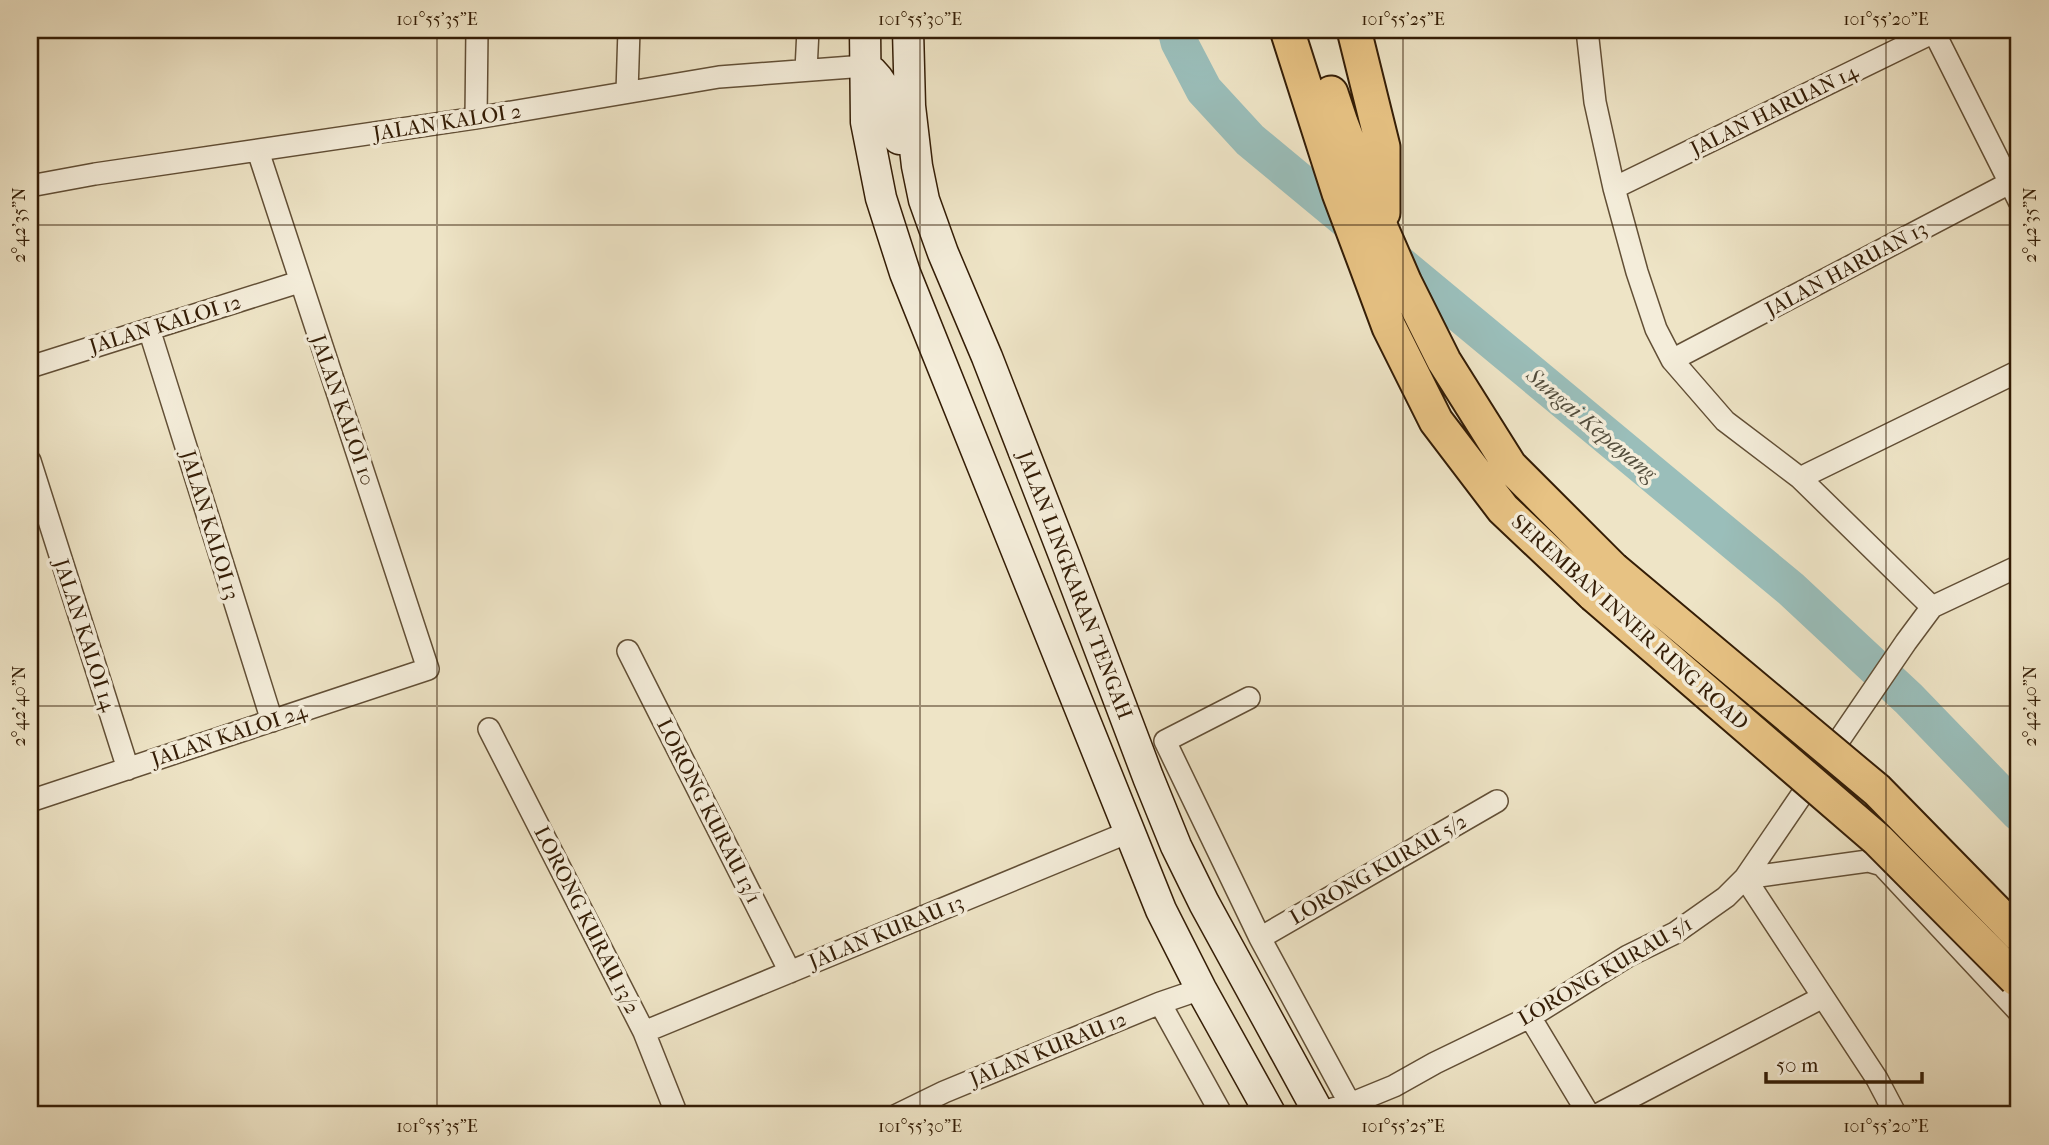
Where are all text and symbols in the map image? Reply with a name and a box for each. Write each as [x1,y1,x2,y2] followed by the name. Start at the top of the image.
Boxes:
[396,9,478,30] text: 101°55'35"E
[878,9,962,30] text: 101°55'30"E
[1361,9,1445,30] text: 101°55'25"E
[1843,9,1929,30] text: 101°55'20"E
[1685,59,1862,162] street label: JALAN HARUAN 14
[369,98,523,146] street label: JALAN KALOI 2
[9,187,30,263] text: 2°42'35"N
[2020,187,2041,263] text: 2°42'35"N
[1759,216,1931,323] street label: JALAN HARUAN 13
[84,289,244,359] street label: JALAN KALOI 12
[305,330,380,489] street label: JALAN KALOI 10
[1520,361,1663,487] water label: Sungai Kepayang
[175,445,244,603] street label: JALAN KALOI 13
[1012,445,1138,723] street label: JALAN LINGKARAN TENGAH
[1507,509,1753,735] street label: SEREMBAN INNER RING ROAD
[48,554,121,715] street label: JALAN KALOI 14
[9,665,30,746] text: 2°42'40"N
[2020,665,2041,746] text: 2°42'40"N
[146,698,310,772] street label: JALAN KALOI 24
[652,715,766,907] street label: LORONG KURAU 13/1
[1285,808,1471,929] street label: LORONG KURAU 5/2
[529,822,645,1018] street label: LORONG KURAU 13/2
[803,890,967,975] street label: JALAN KURAU 13
[1514,911,1696,1031] street label: LORONG KURAU 5/1
[964,1007,1130,1092] street label: JALAN KURAU 12
[1766,1040,1921,1084] scale bar
[1776,1053,1819,1077] text: 50 m
[396,1116,478,1137] text: 101°55'35"E
[878,1116,962,1137] text: 101°55'30"E
[1361,1116,1445,1137] text: 101°55'25"E
[1843,1116,1929,1137] text: 101°55'20"E

